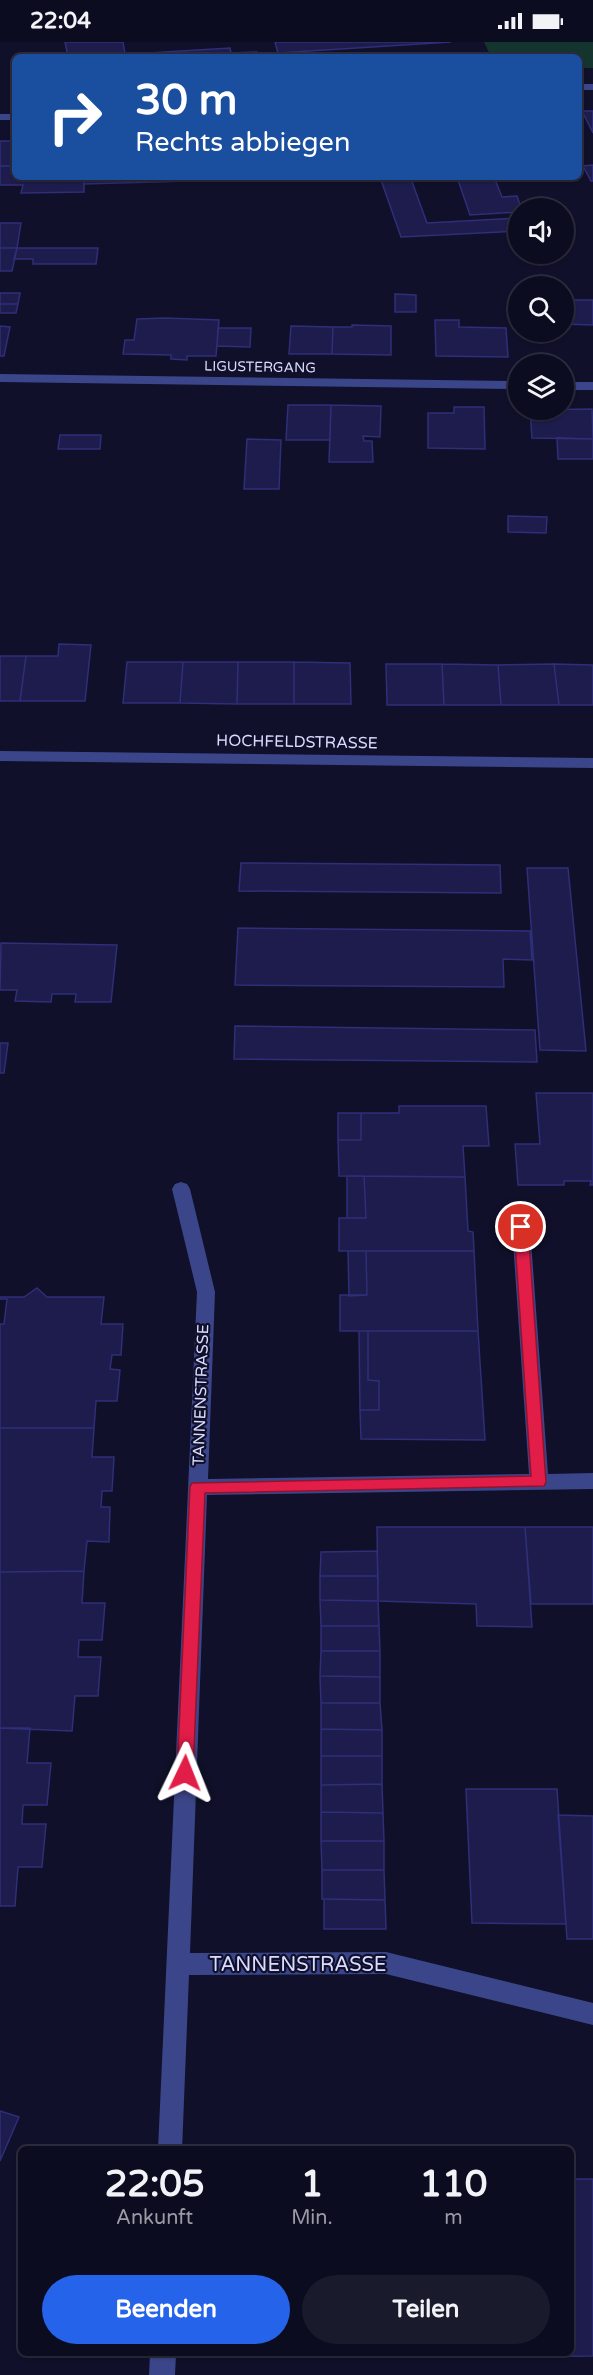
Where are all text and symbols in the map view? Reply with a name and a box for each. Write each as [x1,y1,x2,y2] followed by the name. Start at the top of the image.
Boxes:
[30,8,91,34] text: 22:04
[135,75,237,126] text: 30 m
[36,78,114,156] icon: right
[135,126,350,159] text: Rechts abbiegen
[508,198,574,420] map controls
[508,198,574,264] button: sound
[508,276,574,342] button: search
[508,354,574,420] button: layers
[204,358,316,376] street label: LIGUSTERGANG
[216,731,378,753] street label: HOCHFELDSTRASSE
[495,1201,546,1252] pin
[504,1210,537,1243] icon: arrive
[189,1324,213,1466] street label: TANNENSTRASSE
[153,1741,217,1805] position arrow
[209,1953,387,1977] street label: TANNENSTRASSE
[105,2163,205,2206] text: 22:05
[301,2163,323,2206] text: 1
[419,2163,487,2206] text: 110
[116,2206,193,2230] text: Ankunft
[291,2206,333,2230] text: Min.
[444,2206,463,2230] text: m
[42,2275,290,2344] button: Beenden
[302,2275,550,2344] button: Teilen

